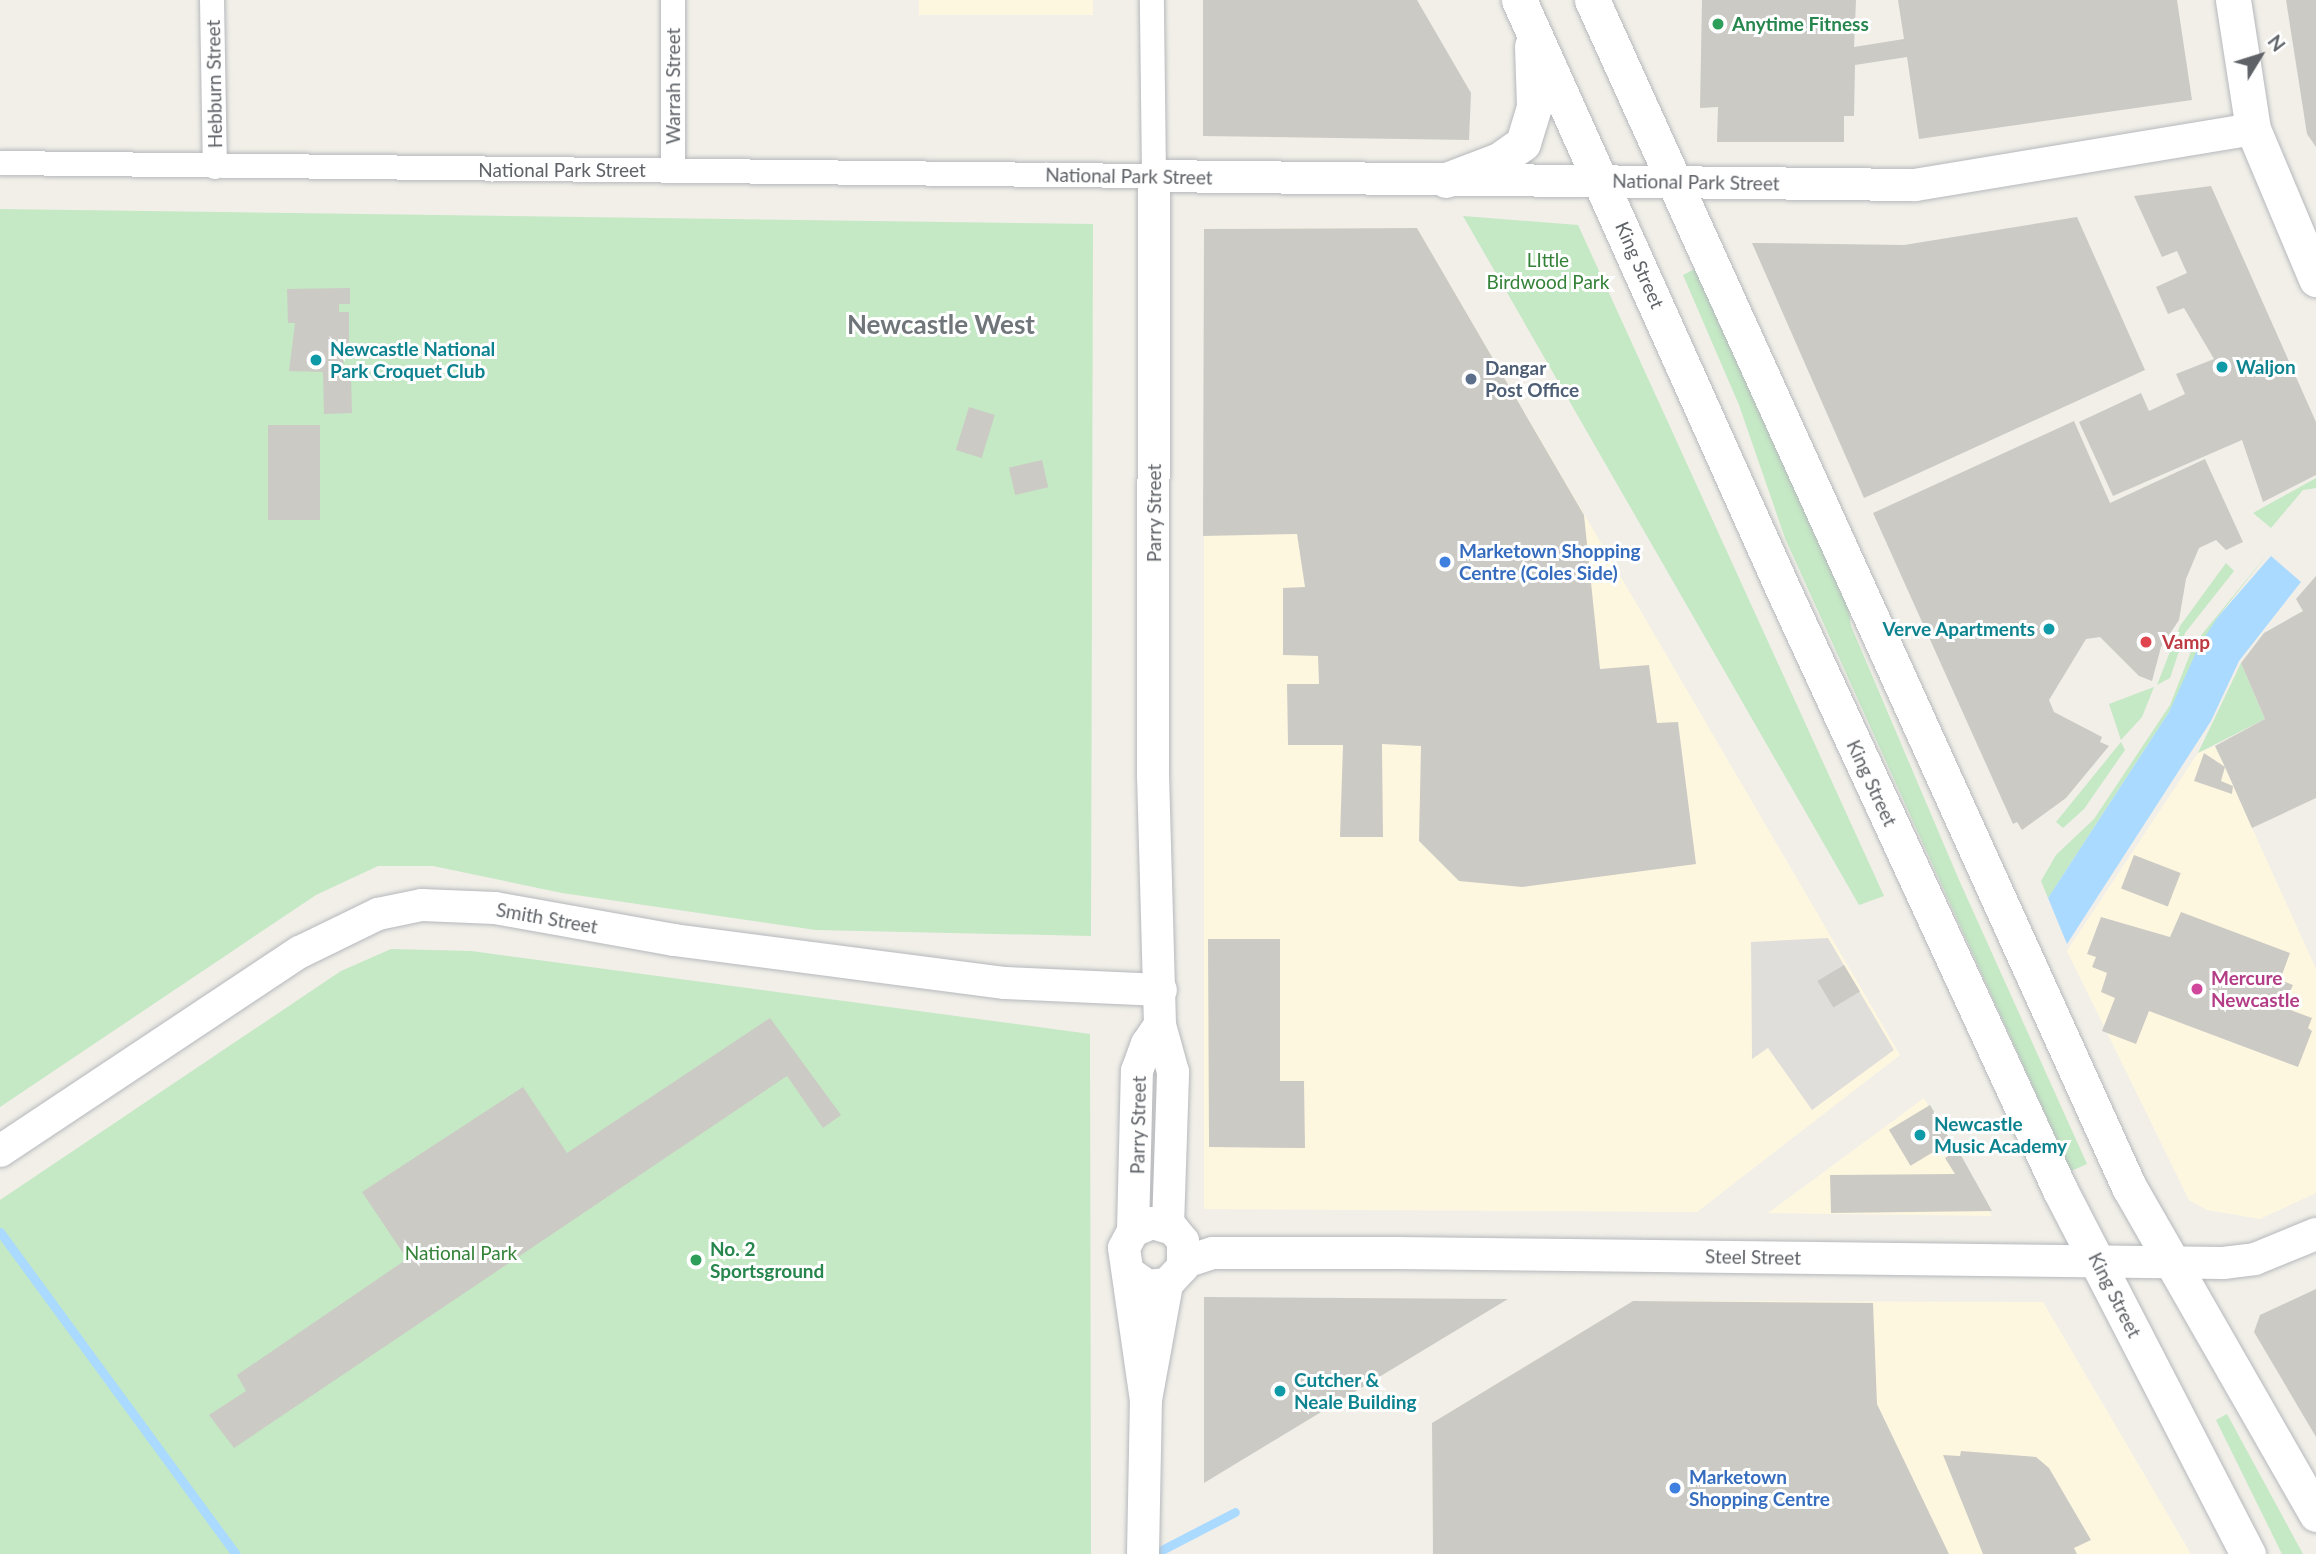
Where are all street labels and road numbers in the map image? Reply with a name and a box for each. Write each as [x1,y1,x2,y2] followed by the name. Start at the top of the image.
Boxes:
[201,20,227,148] street label: Hebburn Street
[662,28,684,144] street label: Warrah Street
[478,159,646,181] street label: National Park Street
[1045,163,1213,189] street label: National Park Street
[1612,169,1780,195] street label: National Park Street
[1611,218,1669,312] street label: King Street
[1143,463,1165,563] street label: Parry Street
[1842,736,1902,830] street label: King Street
[495,898,599,938] street label: Smith Street
[1126,1075,1150,1175] street label: Parry Street
[1705,1245,1801,1269] street label: Steel Street
[2084,1249,2146,1341] street label: King Street

